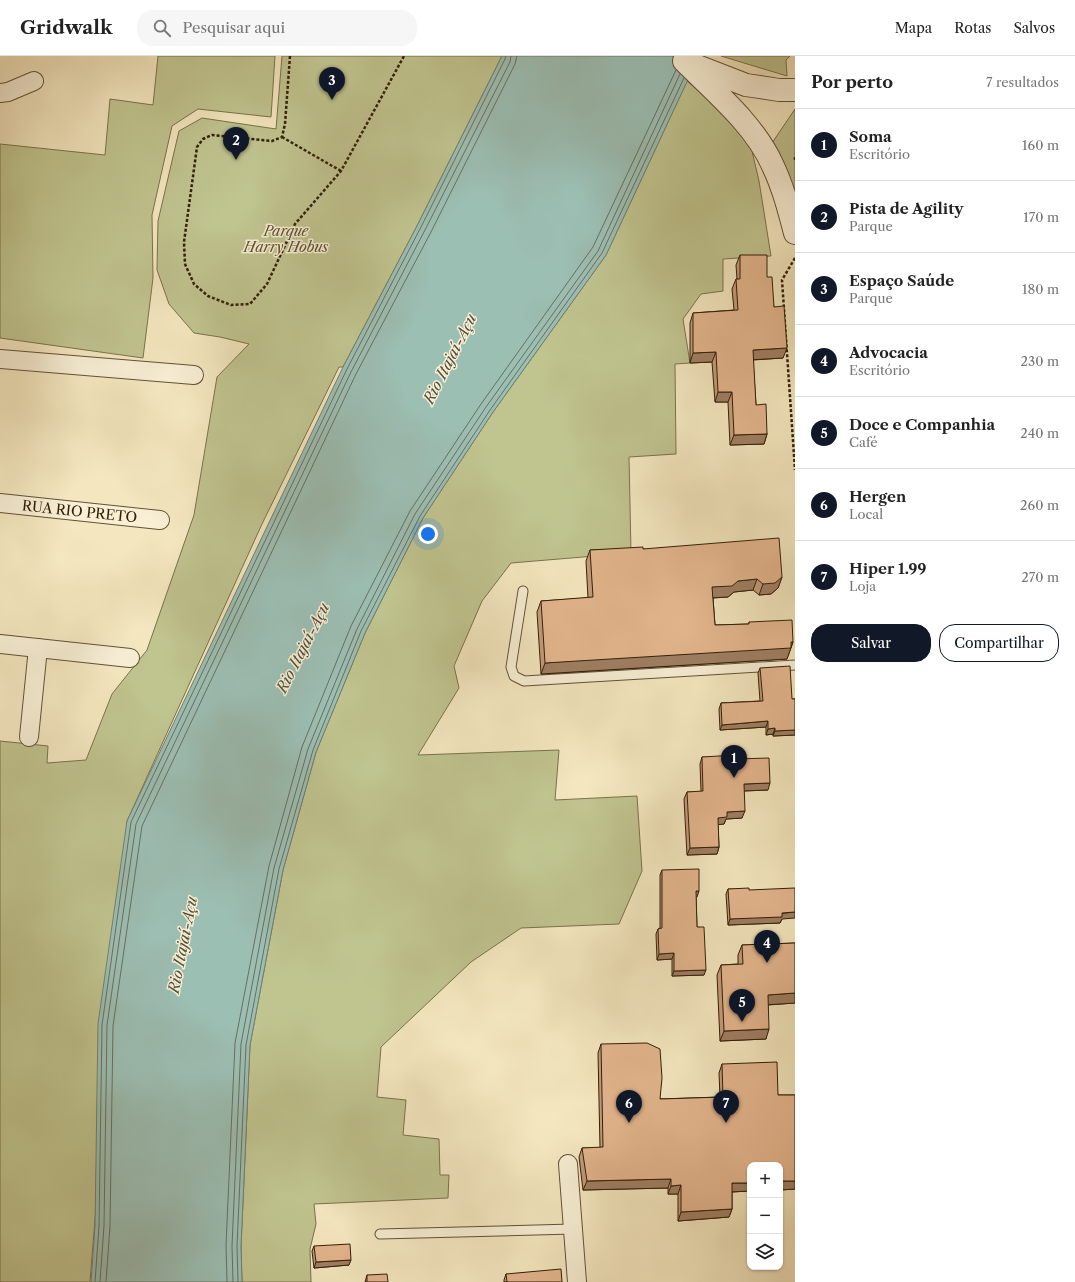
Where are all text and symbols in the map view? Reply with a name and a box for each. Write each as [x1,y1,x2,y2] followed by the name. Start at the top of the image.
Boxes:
[137,10,417,46] search box
[20,16,113,39] text: Gridwalk
[151,17,173,39] icon: search
[183,18,285,37] text: Pesquisar aqui
[895,19,932,37] text: Mapa
[954,19,991,37] text: Rotas
[1013,19,1055,37] text: Salvos
[319,67,345,100] pin: 3
[811,72,893,92] text: Por perto
[986,74,1059,90] text: 7 resultados
[223,127,249,160] pin: 2
[849,127,892,146] text: Soma
[821,137,827,153] text: 1
[1022,137,1059,153] text: 160 m
[849,146,910,162] text: Escritório
[849,199,963,218] text: Pista de Agility
[820,209,828,225] text: 2
[1023,209,1059,225] text: 170 m
[849,218,893,234] text: Parque
[243,222,329,256] park label: Parque Harry Hobus
[849,271,954,290] text: Espaço Saúde
[820,281,828,297] text: 3
[1022,281,1059,297] text: 180 m
[849,290,893,306] text: Parque
[418,311,480,408] water label: Rio Itajaí-Açu
[849,343,928,362] text: Advocacia
[820,353,828,369] text: 4
[1021,353,1059,369] text: 230 m
[849,362,910,378] text: Escritório
[849,415,995,434] text: Doce e Companhia
[820,425,828,441] text: 5
[1020,425,1059,441] text: 240 m
[849,434,878,450] text: Café
[849,487,906,506] text: Hergen
[21,496,138,527] street label: RUA RIO PRETO
[820,497,828,513] text: 6
[1020,497,1059,513] text: 260 m
[849,506,883,522] text: Local
[418,524,438,544] your location
[849,559,926,578] text: Hiper 1.99
[821,569,827,585] text: 7
[1021,569,1059,585] text: 270 m
[849,578,876,594] text: Loja
[271,600,333,697] water label: Rio Itajaí-Açu
[811,624,931,662] button: Salvar
[939,624,1059,662] button: Compartilhar
[721,745,747,778] pin: 1
[164,895,201,996] water label: Rio Itajaí-Açu
[754,930,780,963] pin: 4
[729,989,755,1022] pin: 5
[616,1090,642,1123] pin: 6
[713,1090,739,1123] pin: 7
[747,1162,783,1270] map controls
[747,1162,783,1198] button: +
[747,1198,783,1234] button: −
[747,1234,783,1270] button: layers

